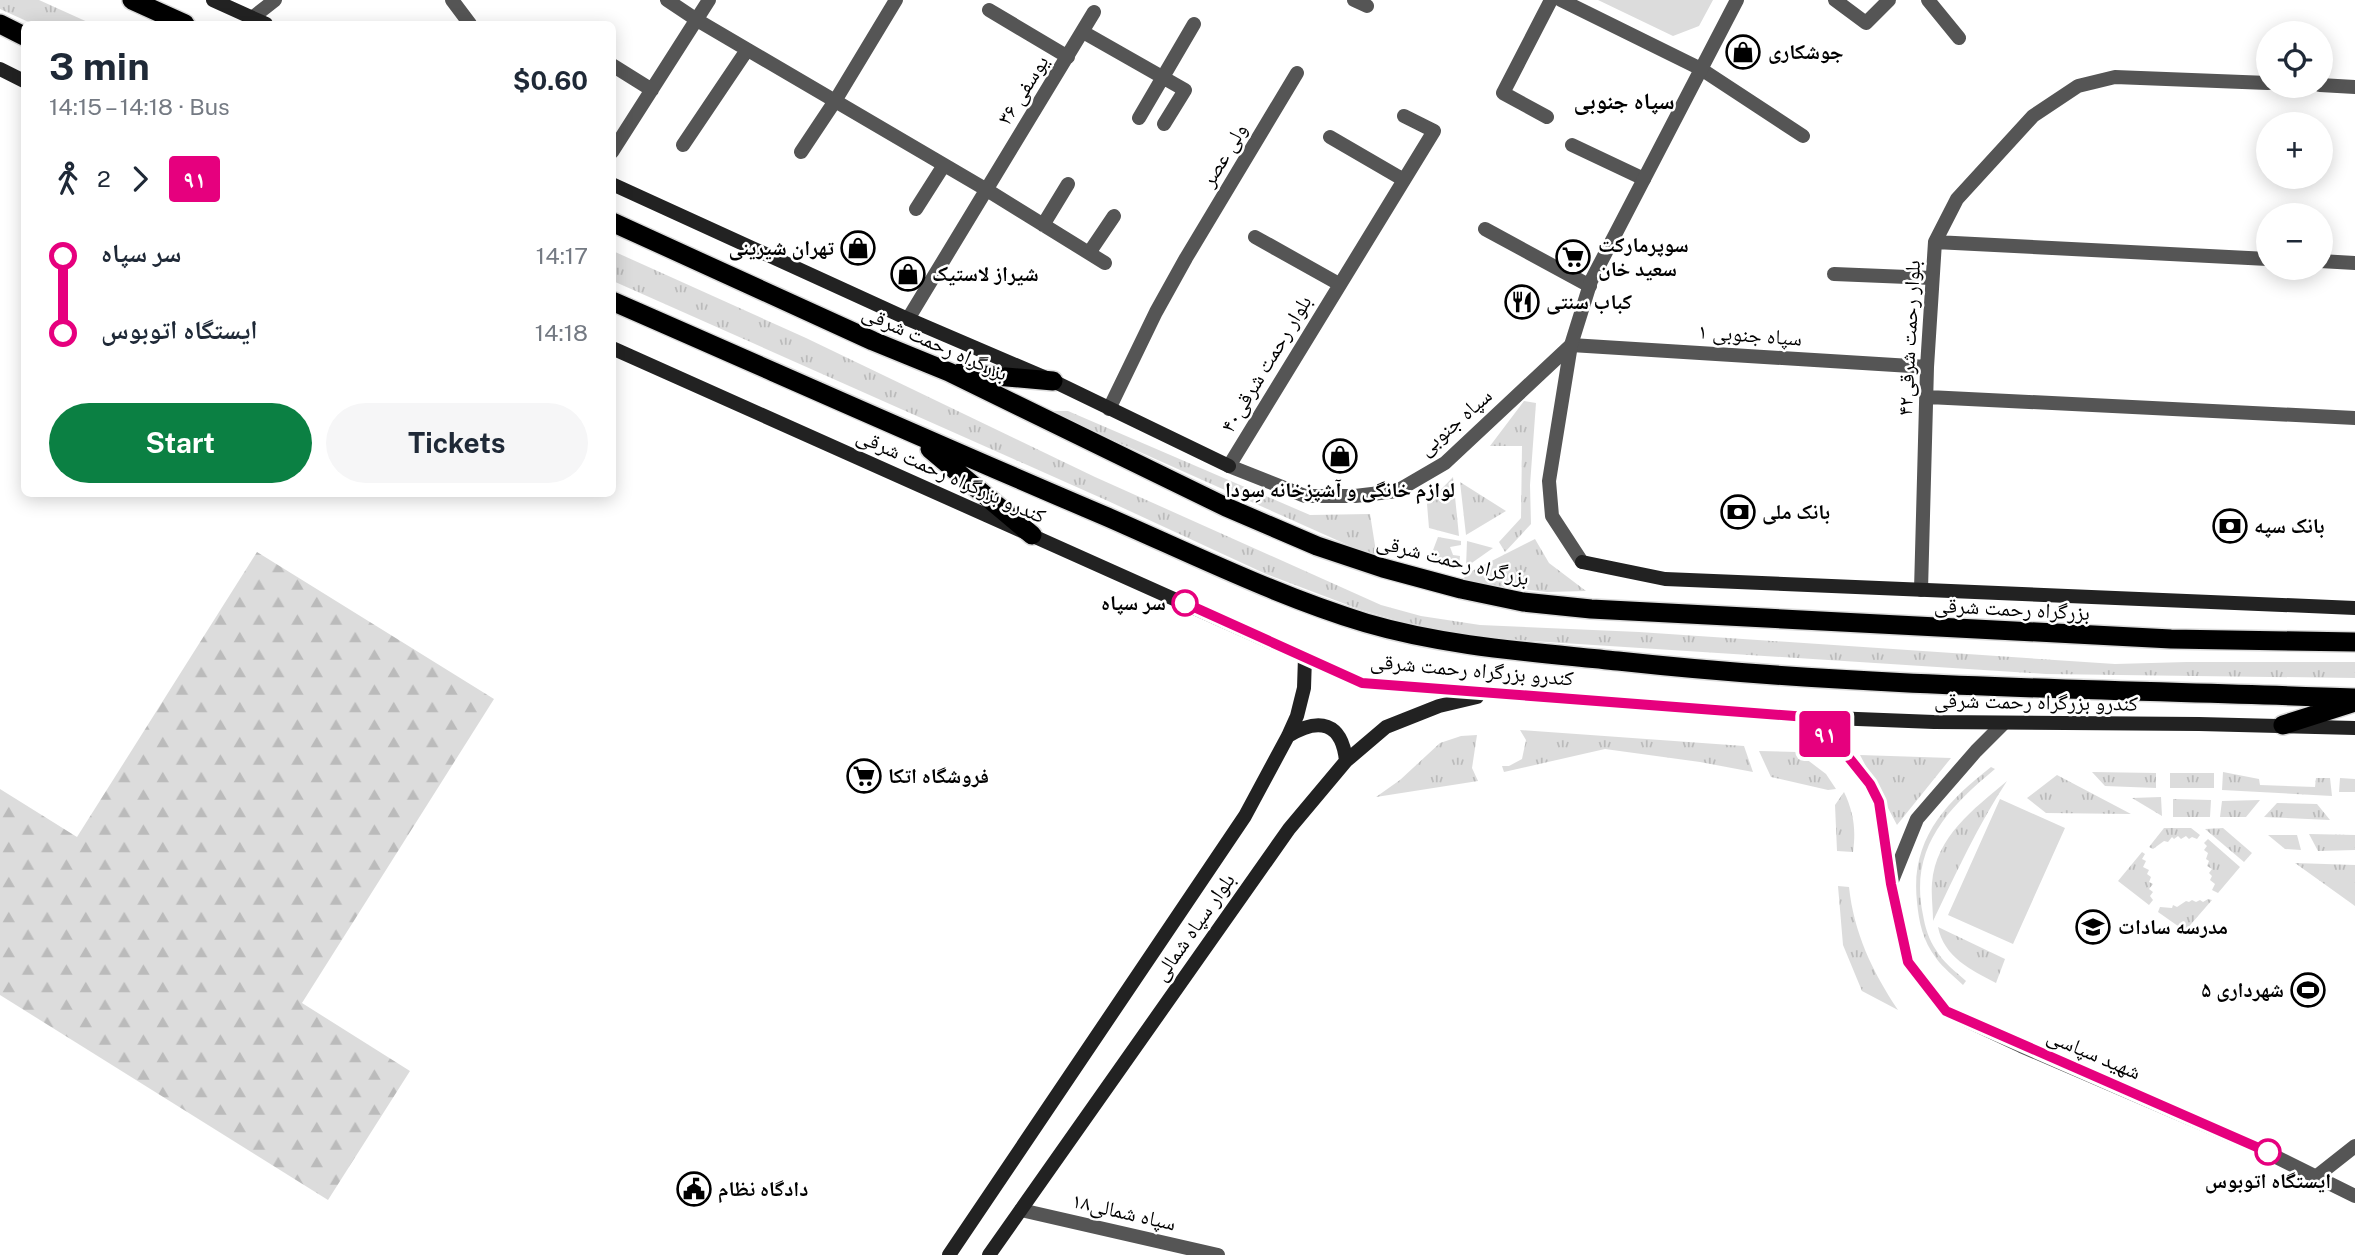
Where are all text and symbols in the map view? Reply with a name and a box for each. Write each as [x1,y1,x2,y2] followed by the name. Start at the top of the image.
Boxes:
[2256,21,2333,280] map controls
[2256,21,2333,98] button: locate
[1724,33,1762,71] shop icon: جوشکاری
[1768,39,1844,64] place label: جوشکاری
[49,44,150,89] text: 3 min
[991,50,1055,130] street label: یوسفی ۳۶
[513,65,588,96] text: $0.60
[1573,87,1675,115] district label: سپاه جنوبی
[49,93,230,120] text: 14:15 – 14:18 · Bus
[2256,112,2333,189] button: +
[1195,119,1253,192] street label: ولی عصر
[49,160,87,198] icon: walk
[121,160,159,198] icon: forward
[97,165,111,192] text: 2
[183,165,206,193] text: ۹۱
[2256,203,2333,280] button: −
[839,229,877,267] shop icon: تهران شیرینی
[1598,232,1689,281] place label: سوپرمارکت سعید خان
[728,235,834,261] place label: تهران شیرینی
[101,237,181,268] text: سر سپاه
[1554,238,1592,276] supermarket icon: سوپرمارکت سعید خان
[536,242,588,269] text: 14:17
[889,255,927,293] shop icon: شیراز لاستیک
[1892,260,1926,416] street label: بلوار رحمت شرقی۴۲
[932,261,1039,286] place label: شیراز لاستیک
[1503,283,1541,321] restaurant icon: کباب سنتی
[1546,289,1632,315] place label: کباب سنتی
[1215,291,1317,437] street label: بلوار رحمت شرقی۴۰
[858,299,1012,387] street label: بزرگراه رحمت شرقی
[101,314,258,345] text: ایستگاه اتوبوس
[1697,318,1803,352] street label: ۱ سپاه جنوبی
[535,319,588,346] text: 14:18
[1413,383,1497,461] street label: سپاه جنوبی
[49,403,312,483] button: Start
[326,403,588,483] button: Tickets
[853,423,1050,529] street label: کندرو بزرگراه رحمت شرقی
[1321,437,1359,475] shop icon: لوازم خانگی و آشپزخانه سِودا
[1225,477,1455,504] place label: لوازم خانگی و آشپزخانه سِودا
[1719,493,1757,531] bank icon: بانک ملی
[1762,499,1830,525] place label: بانک ملی
[2211,507,2249,545] bank icon: بانک سپه
[2254,513,2325,538] place label: بانک سپه
[1374,528,1532,592] street label: بزرگراه رحمت شرقی
[1101,590,1166,615] place label: سر سپاه
[1172,590,1198,616] marker: سر سپاه
[1933,592,2091,626] street label: بزرگراه رحمت شرقی
[1369,648,1575,692] street label: کندرو بزرگراه رحمت شرقی
[1934,687,2139,717] street label: کندرو بزرگراه رحمت شرقی
[1794,711,1856,757] line badge: ۹۱
[1813,720,1837,748] text: ۹۱
[845,757,883,795] supermarket icon: فروشگاه اتکا
[888,763,989,788] place label: فروشگاه اتکا
[1147,868,1241,986] street label: بلوار سپاه شمالی
[2074,908,2112,946] school or university icon: مدرسه سادات
[2118,914,2228,939] place label: مدرسه سادات
[2289,971,2327,1009] sports icon: شهرداری ۵
[2201,977,2284,1002] place label: شهرداری ۵
[2043,1023,2145,1085] street label: شهید سپاسی
[2255,1139,2281,1165] marker: ایستگاه اتوبوس
[2205,1168,2331,1194] place label: ایستگاه اتوبوس
[675,1170,713,1208] public building icon: دادگاه نظام
[718,1176,808,1203] place label: دادگاه نظام
[1069,1187,1179,1237] street label: سپاه شمالی۱۸

